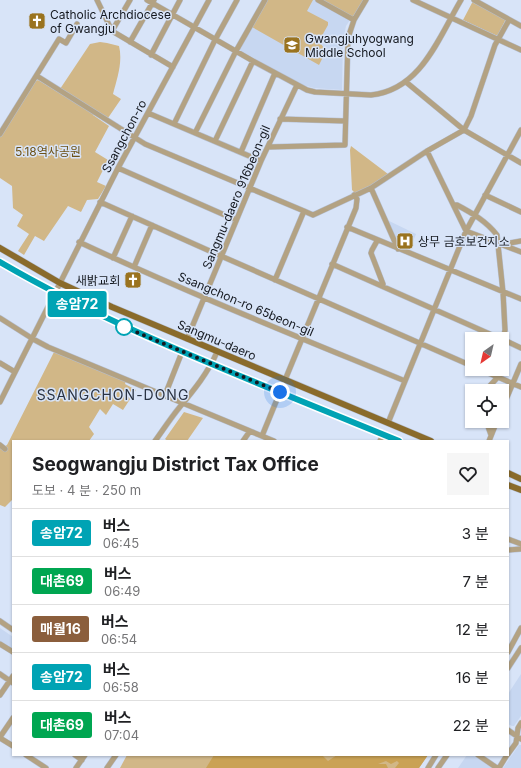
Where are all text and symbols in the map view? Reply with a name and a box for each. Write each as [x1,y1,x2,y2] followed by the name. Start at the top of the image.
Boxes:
[50,7,171,36] place label: Catholic Archdiocese of Gwangju
[27,11,47,31] church icon: Catholic Archdiocese of Gwangju
[305,31,414,60] place label: Gwangjuhyogwang Middle School
[282,35,302,55] school or university icon: Gwangjuhyogwang Middle School
[98,97,150,175] street label: Ssangchon-ro
[199,123,273,271] street label: Sangmu-daero 916beon-gil
[15,144,81,159] park label: 5.18역사공원
[395,231,415,251] hospital icon: 상무 금호보건지소
[418,234,510,249] place label: 상무 금호보건지소
[176,269,316,339] street label: Ssangchon-ro 65beon-gil
[123,270,143,290] church icon: 새밝교회
[76,273,120,288] place label: 새밝교회
[49,291,105,317] line badge: 송암72
[56,295,98,312] text: 송암72
[175,317,259,363] street label: Sangmu-daero
[115,318,133,336] unlabelled marker
[465,332,509,376] north arrow
[465,332,509,428] map controls
[270,382,290,402] your location
[465,384,509,428] button: locate
[37,386,189,403] district label: SSANGCHON-DONG
[32,453,319,476] text: Seogwangju District Tax Office
[447,453,489,495] button: heart
[32,482,141,498] text: 도보 · 4 분 · 250 m
[103,516,130,535] text: 버스
[40,524,83,541] text: 송암72
[462,524,489,543] text: 3 분
[103,535,139,551] text: 06:45
[104,564,132,583] text: 버스
[40,572,84,589] text: 대촌69
[462,572,489,591] text: 7 분
[104,583,140,599] text: 06:49
[101,612,129,631] text: 버스
[40,620,81,637] text: 매월16
[456,620,489,639] text: 12 분
[101,631,137,647] text: 06:54
[103,660,130,679] text: 버스
[40,668,83,685] text: 송암72
[456,668,489,687] text: 16 분
[103,679,139,695] text: 06:58
[104,708,132,727] text: 버스
[40,716,84,733] text: 대촌69
[453,716,489,735] text: 22 분
[104,727,139,743] text: 07:04

